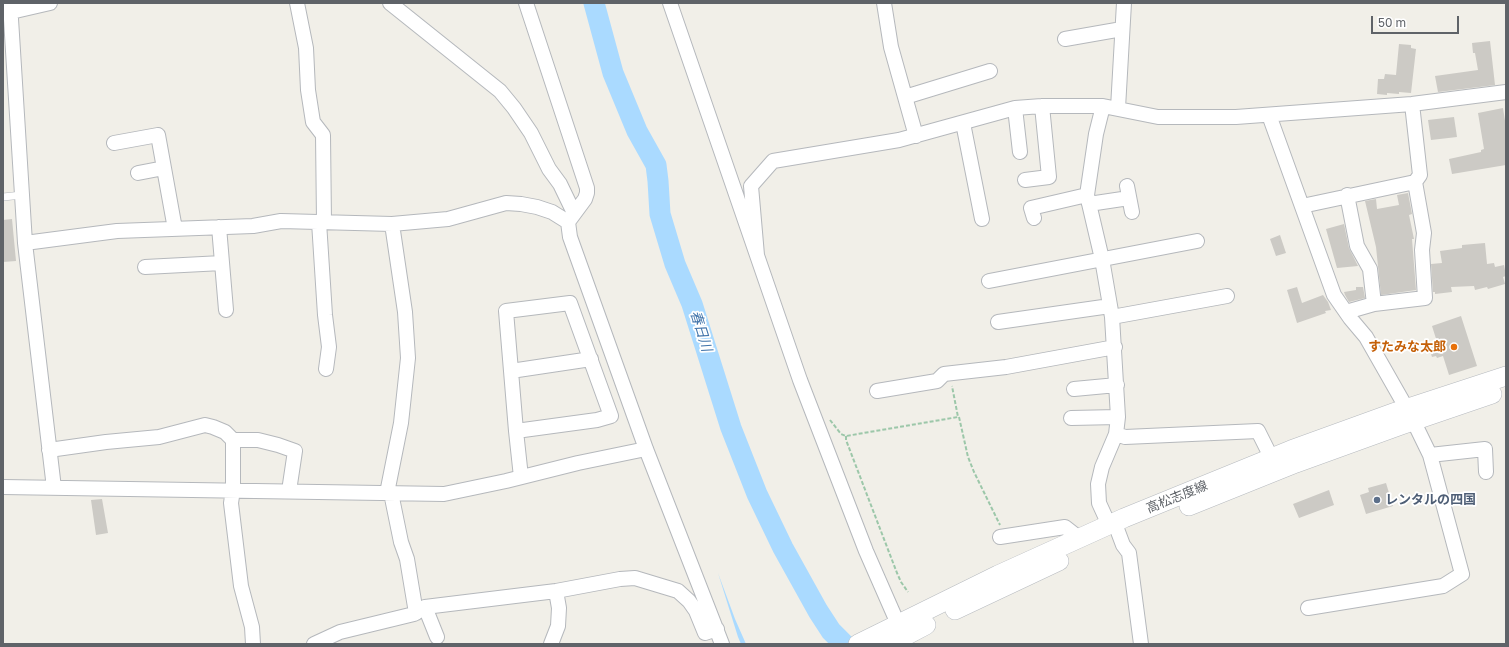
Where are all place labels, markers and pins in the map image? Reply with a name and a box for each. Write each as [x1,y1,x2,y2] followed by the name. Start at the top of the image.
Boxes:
[1368,339,1446,355] place label: すたみな太郎
[1449,342,1459,352] marker: すたみな太郎
[1385,492,1476,508] place label: レンタルの四国
[1372,495,1382,505] marker: レンタルの四国

